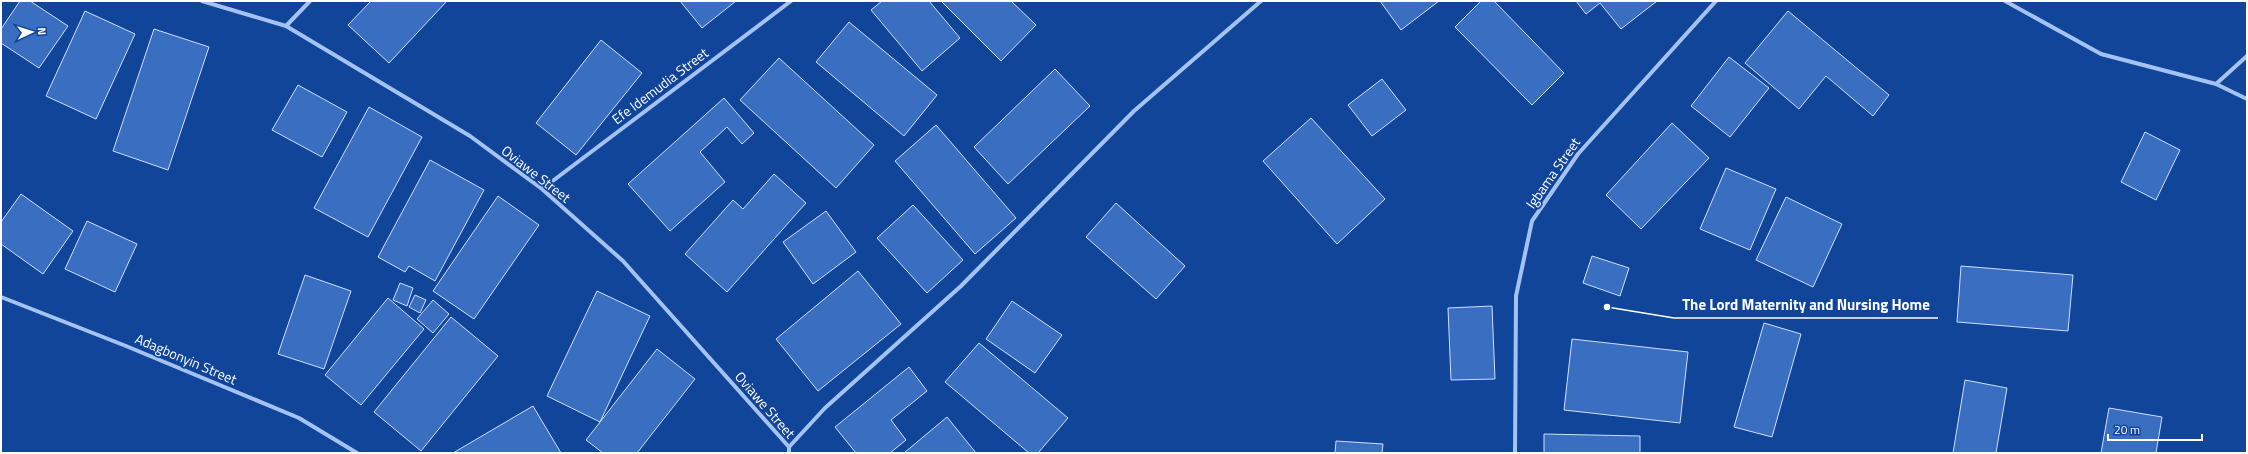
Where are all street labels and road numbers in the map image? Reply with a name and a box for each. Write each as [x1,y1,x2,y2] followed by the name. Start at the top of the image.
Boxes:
[607,42,712,129] street label: Efe Idemudia Street
[1520,133,1585,213] street label: Igbama Street
[497,140,575,207] street label: Oviawe Street
[132,328,240,389] street label: Adagbonyin Street
[730,366,801,443] street label: Oviawe Street

